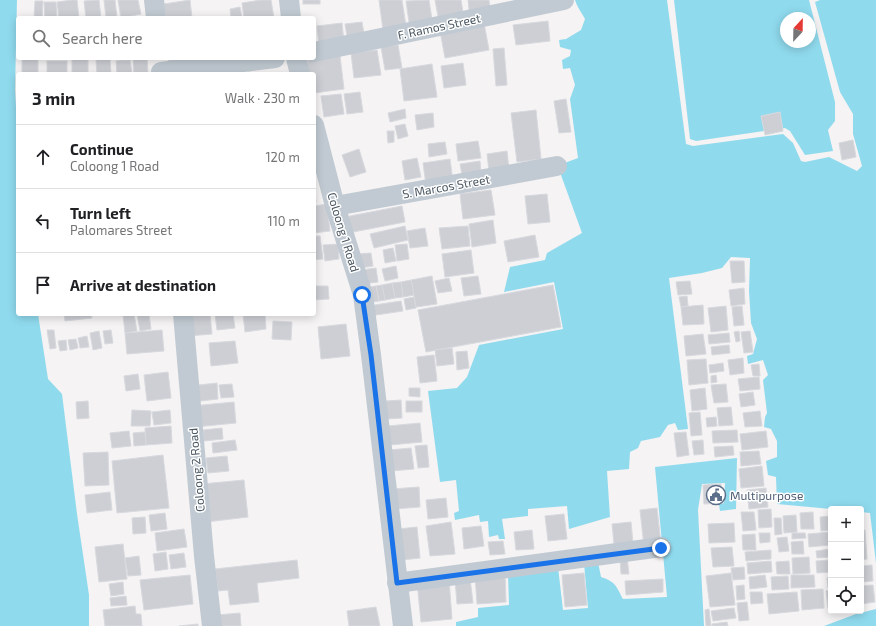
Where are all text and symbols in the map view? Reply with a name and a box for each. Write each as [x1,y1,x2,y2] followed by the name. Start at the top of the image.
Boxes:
[396,10,482,42] street label: F. Ramos Street
[780,12,816,48] north arrow
[16,16,316,60] search box
[30,27,52,49] icon: search
[62,29,143,47] text: Search here
[32,88,75,108] text: 3 min
[225,90,300,106] text: Walk · 230 m
[70,140,133,158] text: Continue
[32,146,54,168] icon: ahead
[265,149,300,165] text: 120 m
[70,158,159,174] text: Coloong 1 Road
[401,171,491,201] street label: S. Marcos Street
[325,191,363,273] street label: Coloong 1 Road
[70,204,131,222] text: Turn left
[32,210,54,232] icon: left
[268,213,300,229] text: 110 m
[70,222,172,238] text: Palomares Street
[32,274,54,296] icon: arrive
[70,276,216,294] text: Arrive at destination
[353,286,371,304] route start
[185,427,207,513] street label: Coloong 2 Road
[705,484,727,506] public building icon: Multipurpose
[730,488,803,502] place label: Multipurpose
[828,506,864,614] map controls
[828,506,864,542] button: +
[652,539,670,557] route end
[828,542,864,578] button: −
[828,578,864,614] button: locate

